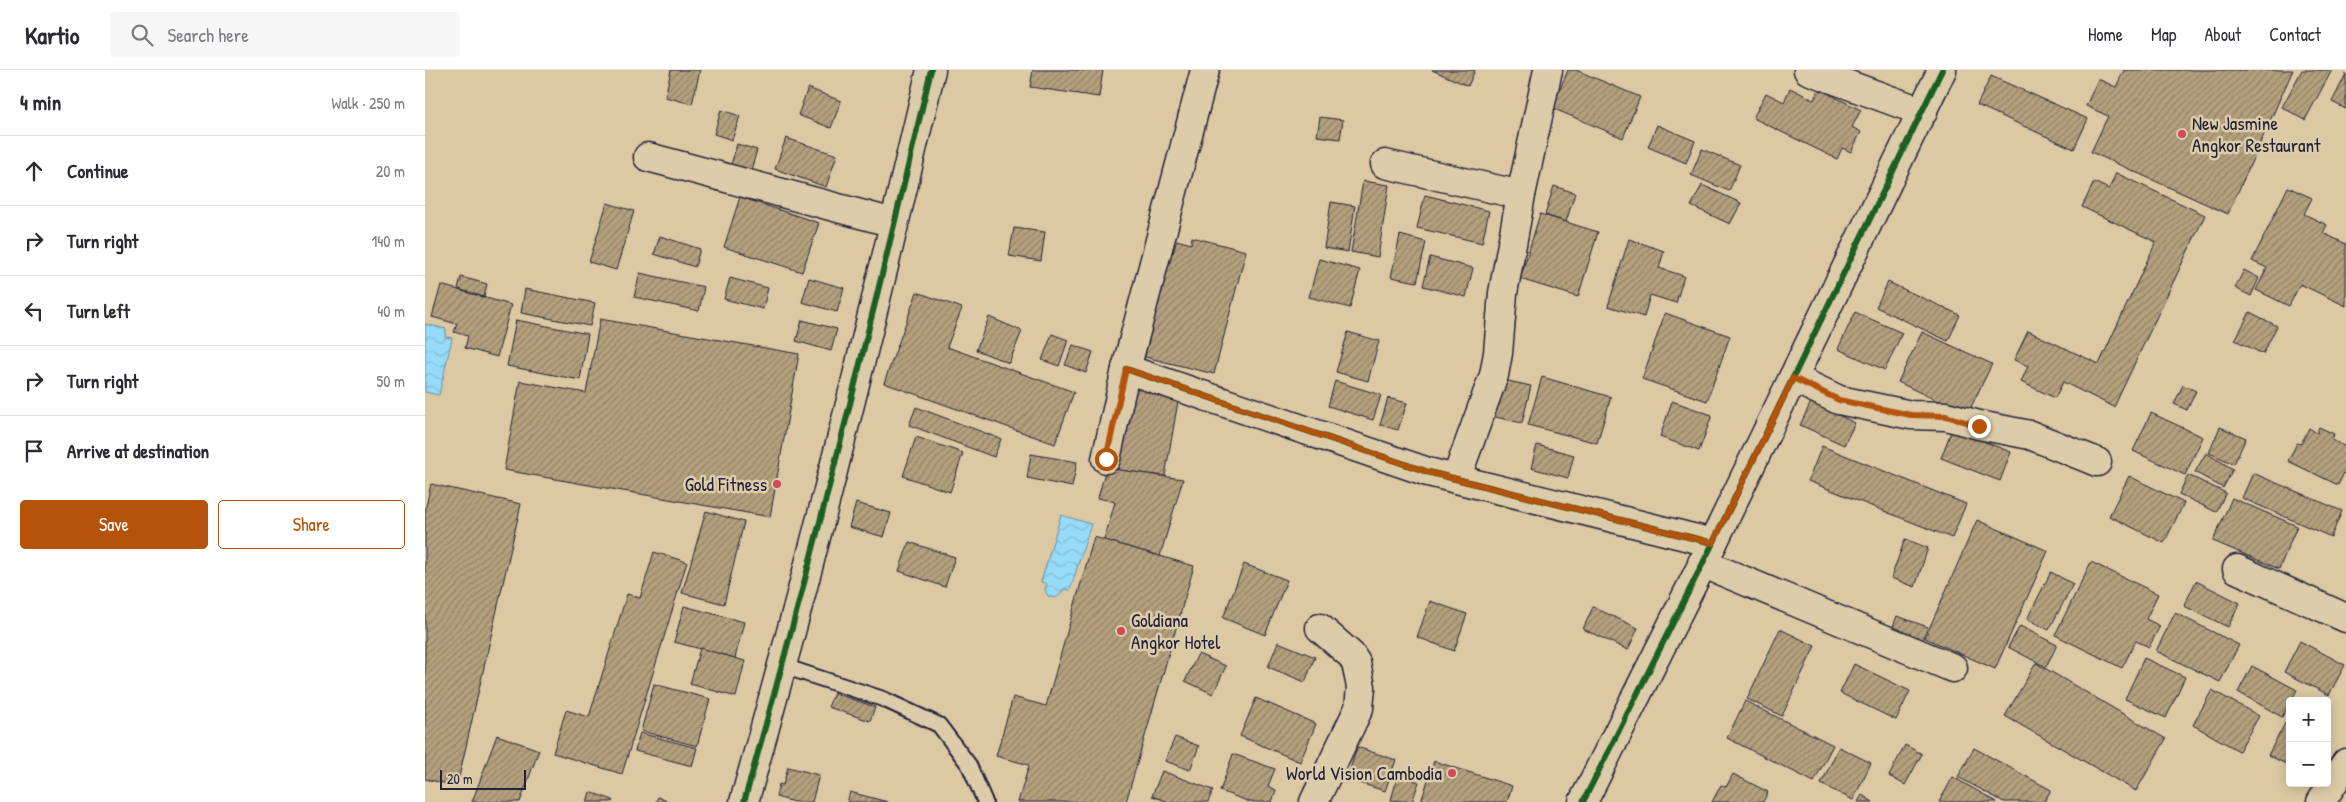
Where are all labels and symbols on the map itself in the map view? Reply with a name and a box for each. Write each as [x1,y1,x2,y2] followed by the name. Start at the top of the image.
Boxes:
[2192,110,2321,158] place label: New Jasmine Angkor Restaurant
[2176,128,2188,140] marker: New Jasmine Angkor Restaurant
[1968,415,1991,438] route end
[1095,448,1118,471] route start
[685,471,767,497] place label: Gold Fitness
[771,478,783,490] marker: Gold Fitness
[1131,607,1221,655] place label: Goldiana Angkor Hotel
[1115,625,1127,637] marker: Goldiana Angkor Hotel
[1286,760,1443,786] place label: World Vision Cambodia
[440,767,526,790] scale bar
[1446,767,1458,779] marker: World Vision Cambodia

